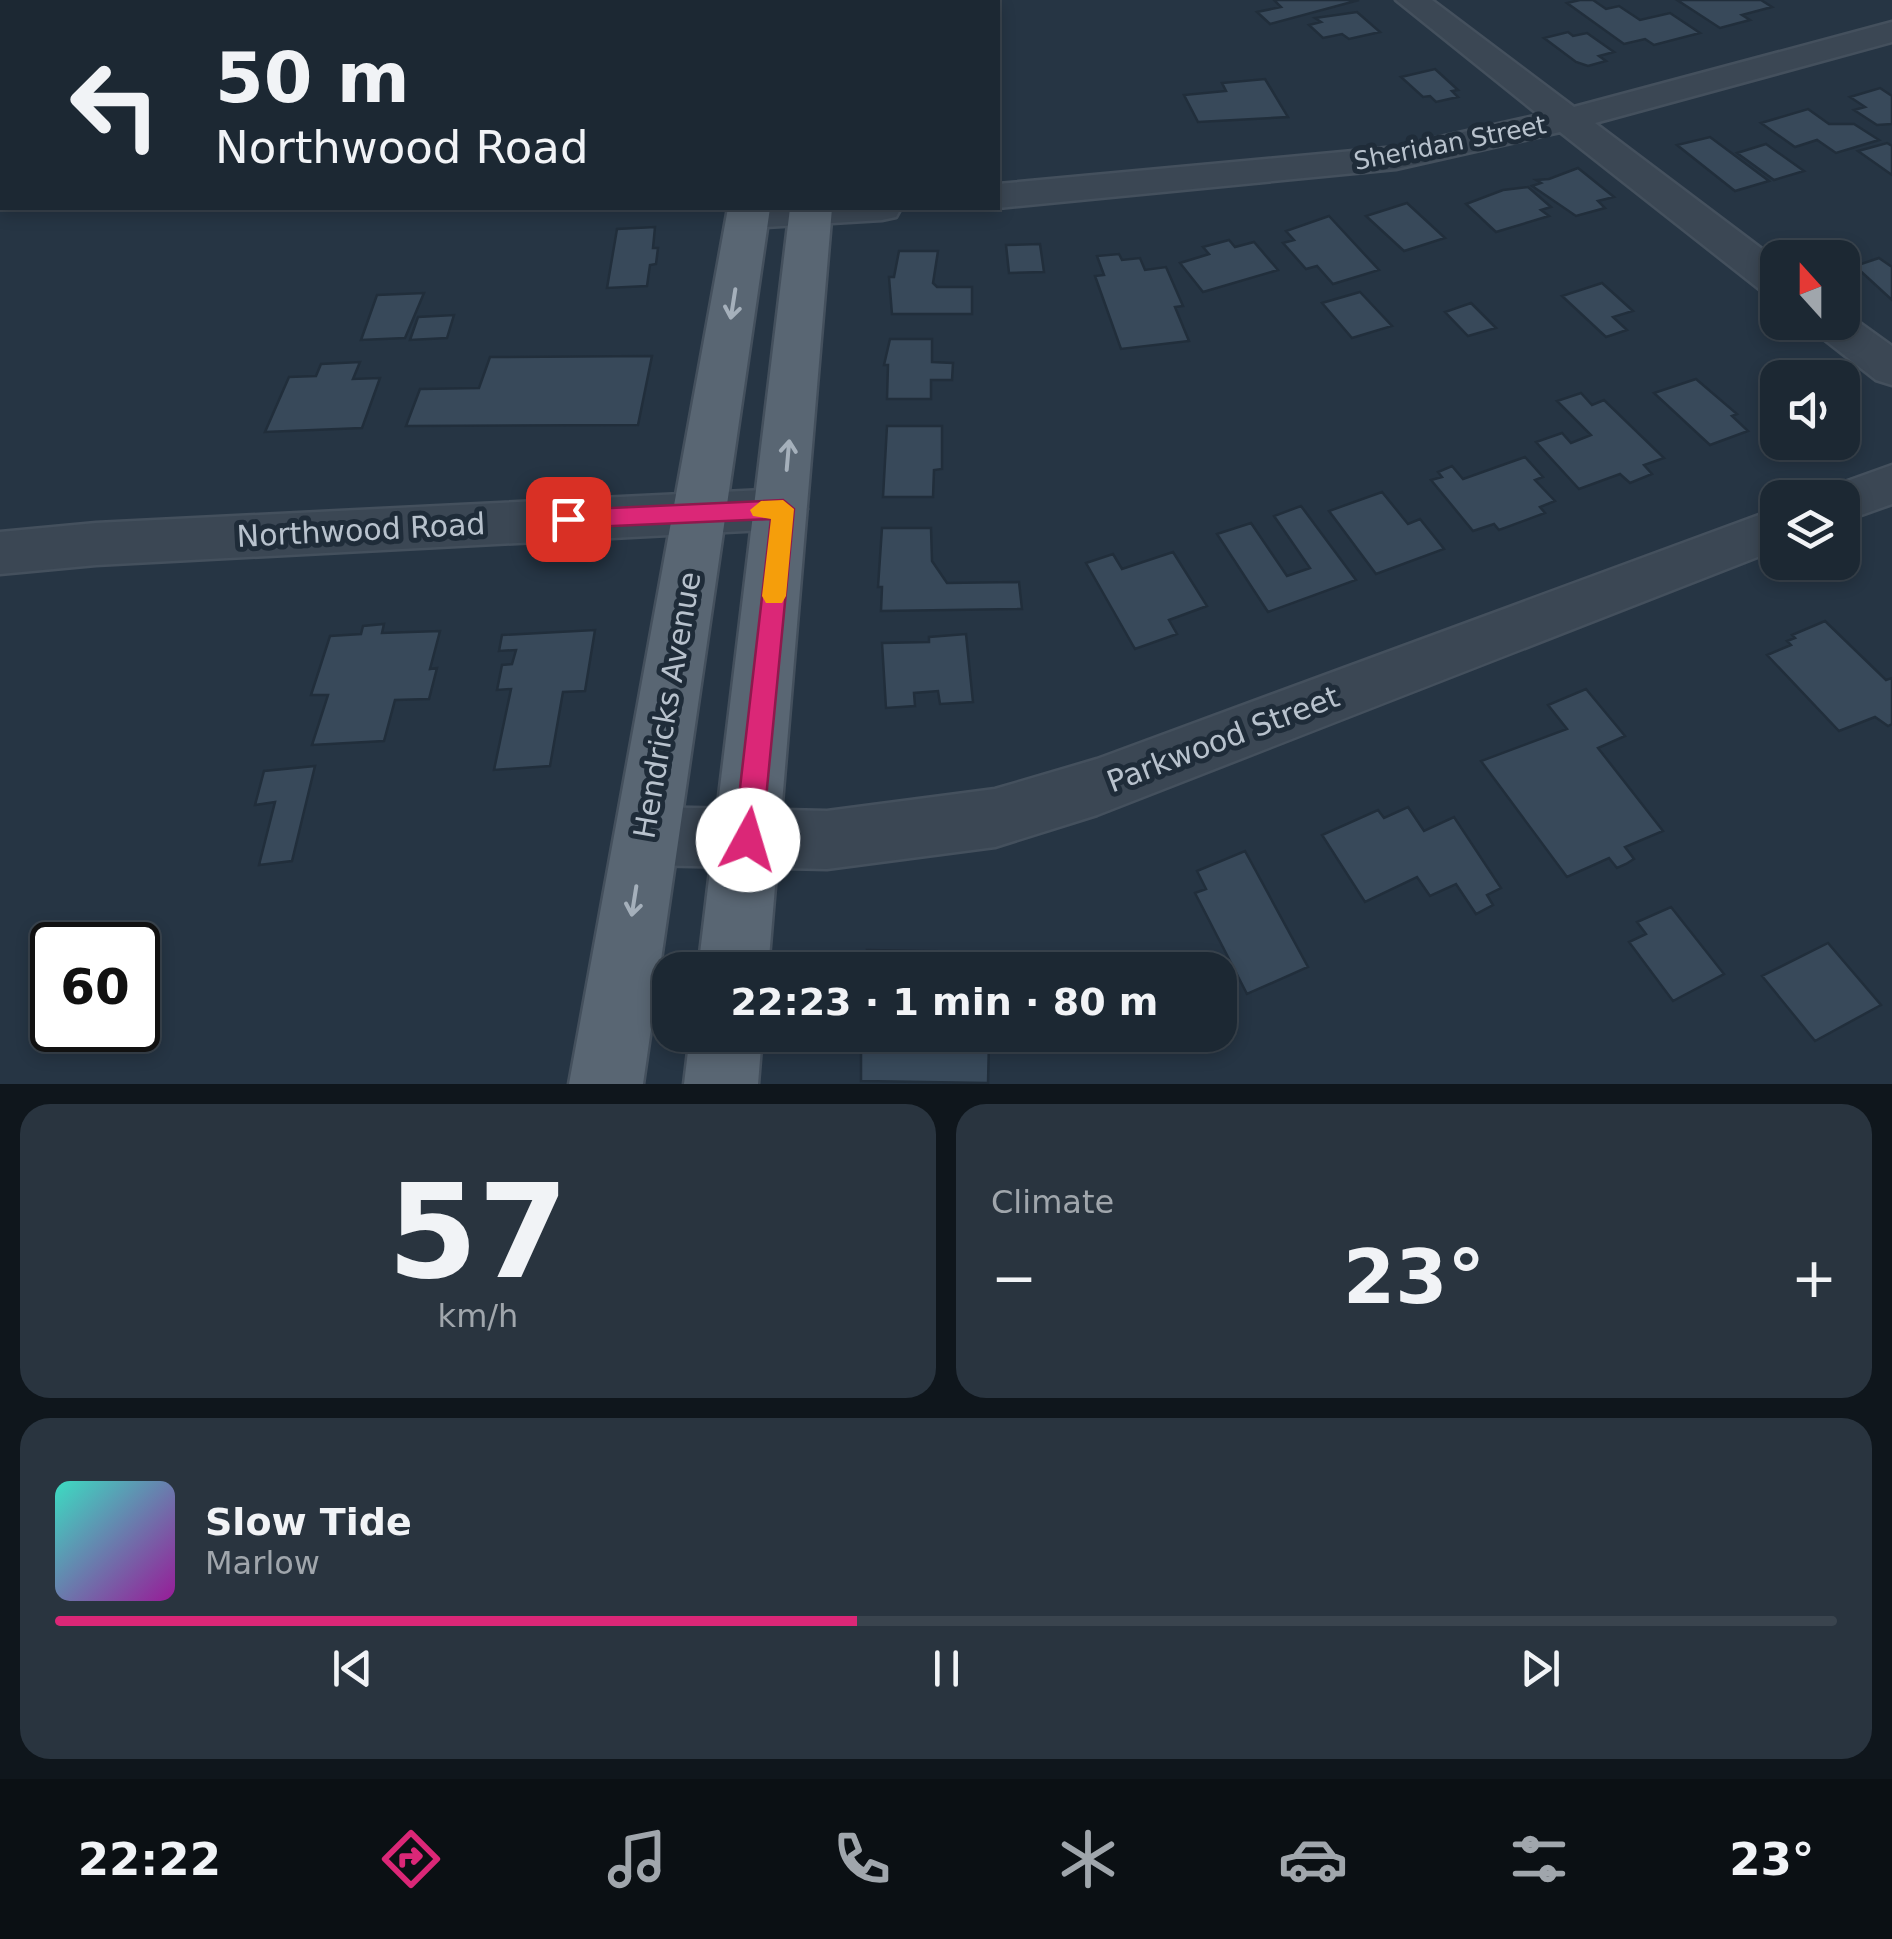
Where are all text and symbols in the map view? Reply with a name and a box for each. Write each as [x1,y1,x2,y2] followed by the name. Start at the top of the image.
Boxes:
[215,37,410,119] text: 50 m
[50,40,180,170] icon: left
[1351,110,1549,176] street label: Sheridan Street
[215,121,589,174] text: Northwood Road
[1760,240,1860,340] north arrow
[1760,240,1860,580] map controls
[724,287,742,320] one-way arrow
[1760,360,1860,460] button: sound
[779,440,798,472] one-way arrow
[526,477,611,562] pin
[1760,480,1860,580] button: layers
[541,492,596,547] icon: arrive
[236,506,486,554] street label: Northwood Road
[626,569,708,841] street label: Hendricks Avenue
[1102,679,1344,799] street label: Parkwood Street
[696,788,800,892] position arrow
[625,884,643,916] one-way arrow
[30,922,160,1052] speed limit sign: 60
[731,980,1158,1024] text: 22:23 · 1 min · 80 m
[388,1156,568,1308] text: 57
[991,1183,1114,1221] text: Climate
[1343,1233,1485,1321] text: 23°
[991,1246,1037,1310] text: −
[1791,1246,1837,1310] text: +
[438,1297,518,1335] text: km/h
[205,1500,412,1544] text: Slow Tide
[205,1544,320,1582] text: Marlow
[325,1641,380,1696] icon: previous
[919,1641,974,1696] icon: pause
[1513,1641,1568,1696] icon: next
[376,1824,446,1894] icon: directions
[602,1824,672,1894] icon: music
[827,1824,897,1894] icon: phone
[1053,1824,1123,1894] icon: climate
[1278,1824,1348,1894] icon: car
[1504,1824,1574,1894] icon: filters
[78,1833,221,1886] text: 22:22
[1729,1833,1814,1886] text: 23°

